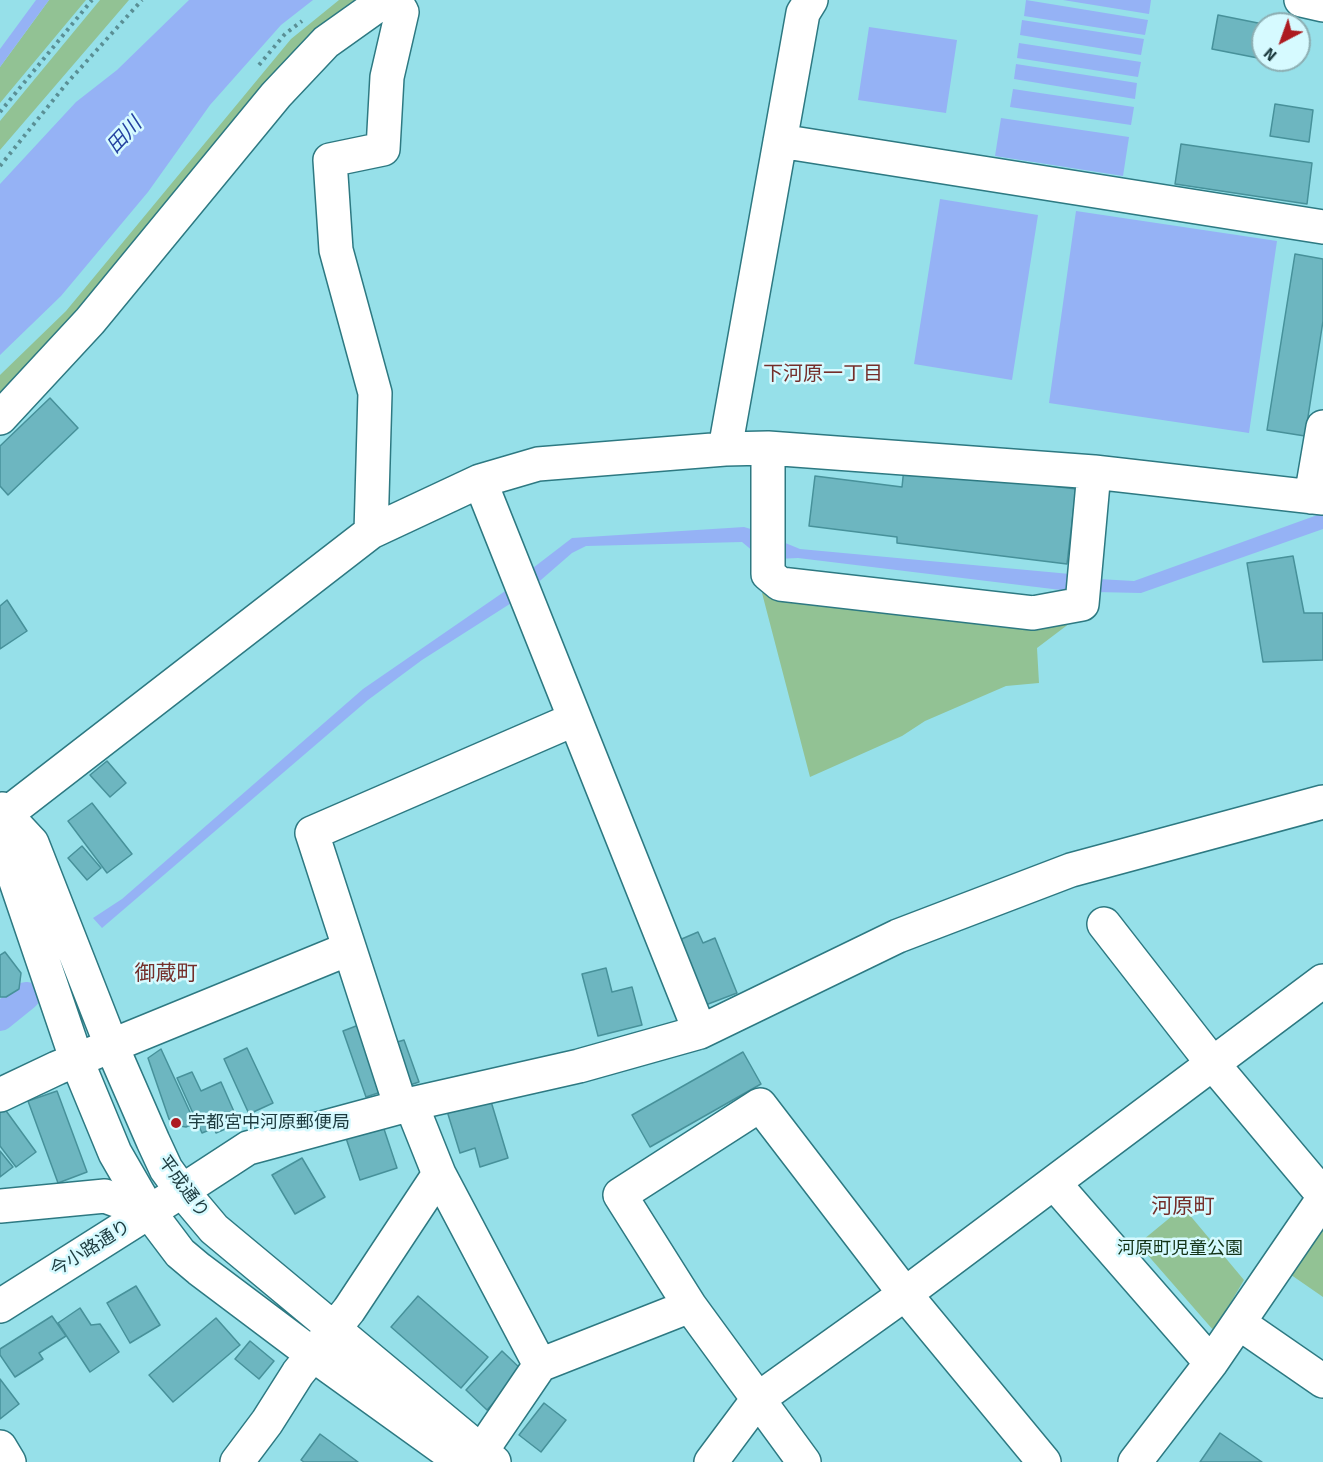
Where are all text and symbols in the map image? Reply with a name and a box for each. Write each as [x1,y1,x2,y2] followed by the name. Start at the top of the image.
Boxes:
[1251,12,1311,72] north arrow
[1260,43,1281,65] text: N
[103,113,147,159] water label: 田川
[763,363,883,387] district label: 下河原一丁目
[135,961,197,987] district label: 御蔵町
[188,1112,350,1134] place label: 宇都宮中河原郵便局
[169,1116,183,1130] marker: 宇都宮中河原郵便局
[153,1152,213,1222] street label: 平成通り
[1152,1194,1214,1220] district label: 河原町
[47,1216,135,1282] street label: 今小路通り
[1117,1238,1243,1260] park label: 河原町児童公園

